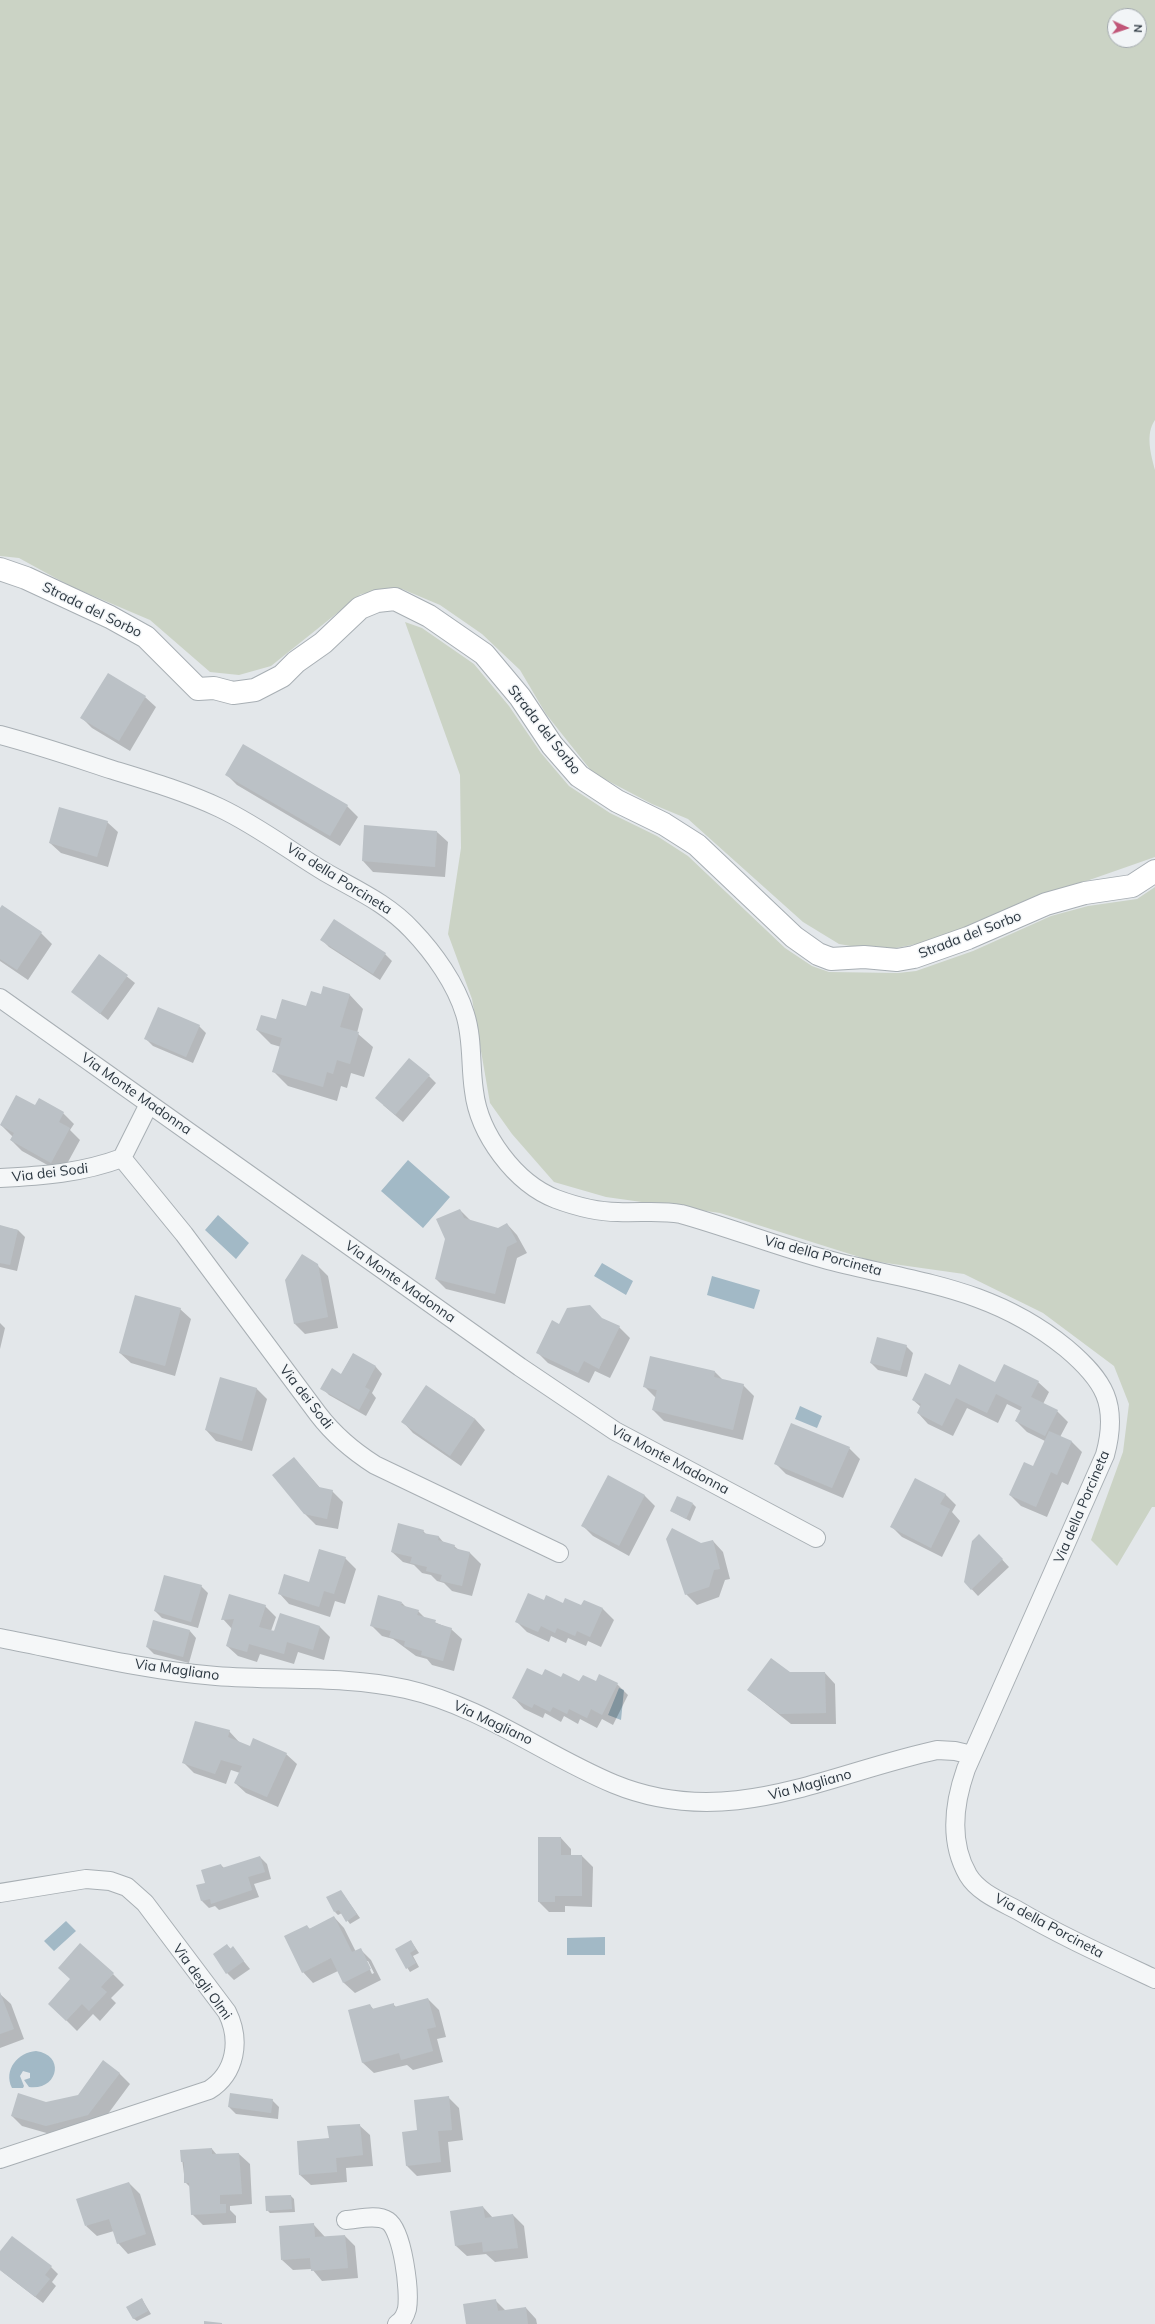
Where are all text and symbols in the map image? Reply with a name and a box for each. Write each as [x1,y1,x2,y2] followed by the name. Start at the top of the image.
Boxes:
[1107,8,1147,48] north arrow
[1131,24,1145,33] text: N
[39,579,145,641] street label: Strada del Sorbo
[504,682,584,778] street label: Strada del Sorbo
[283,840,395,918] street label: Via della Porcineta
[916,908,1024,962] street label: Strada del Sorbo
[77,1050,195,1138] street label: Via Monte Madonna
[11,1160,89,1186] street label: Via dei Sodi
[762,1232,884,1280] street label: Via della Porcineta
[341,1238,459,1326] street label: Via Monte Madonna
[276,1362,336,1432] street label: Via dei Sodi
[608,1422,732,1498] street label: Via Monte Madonna
[1051,1448,1113,1566] street label: Via della Porcineta
[134,1656,220,1684] street label: Via Magliano
[451,1697,535,1749] street label: Via Magliano
[767,1766,853,1804] street label: Via Magliano
[992,1890,1106,1962] street label: Via della Porcineta
[169,1941,235,2023] street label: Via degli Olmi

